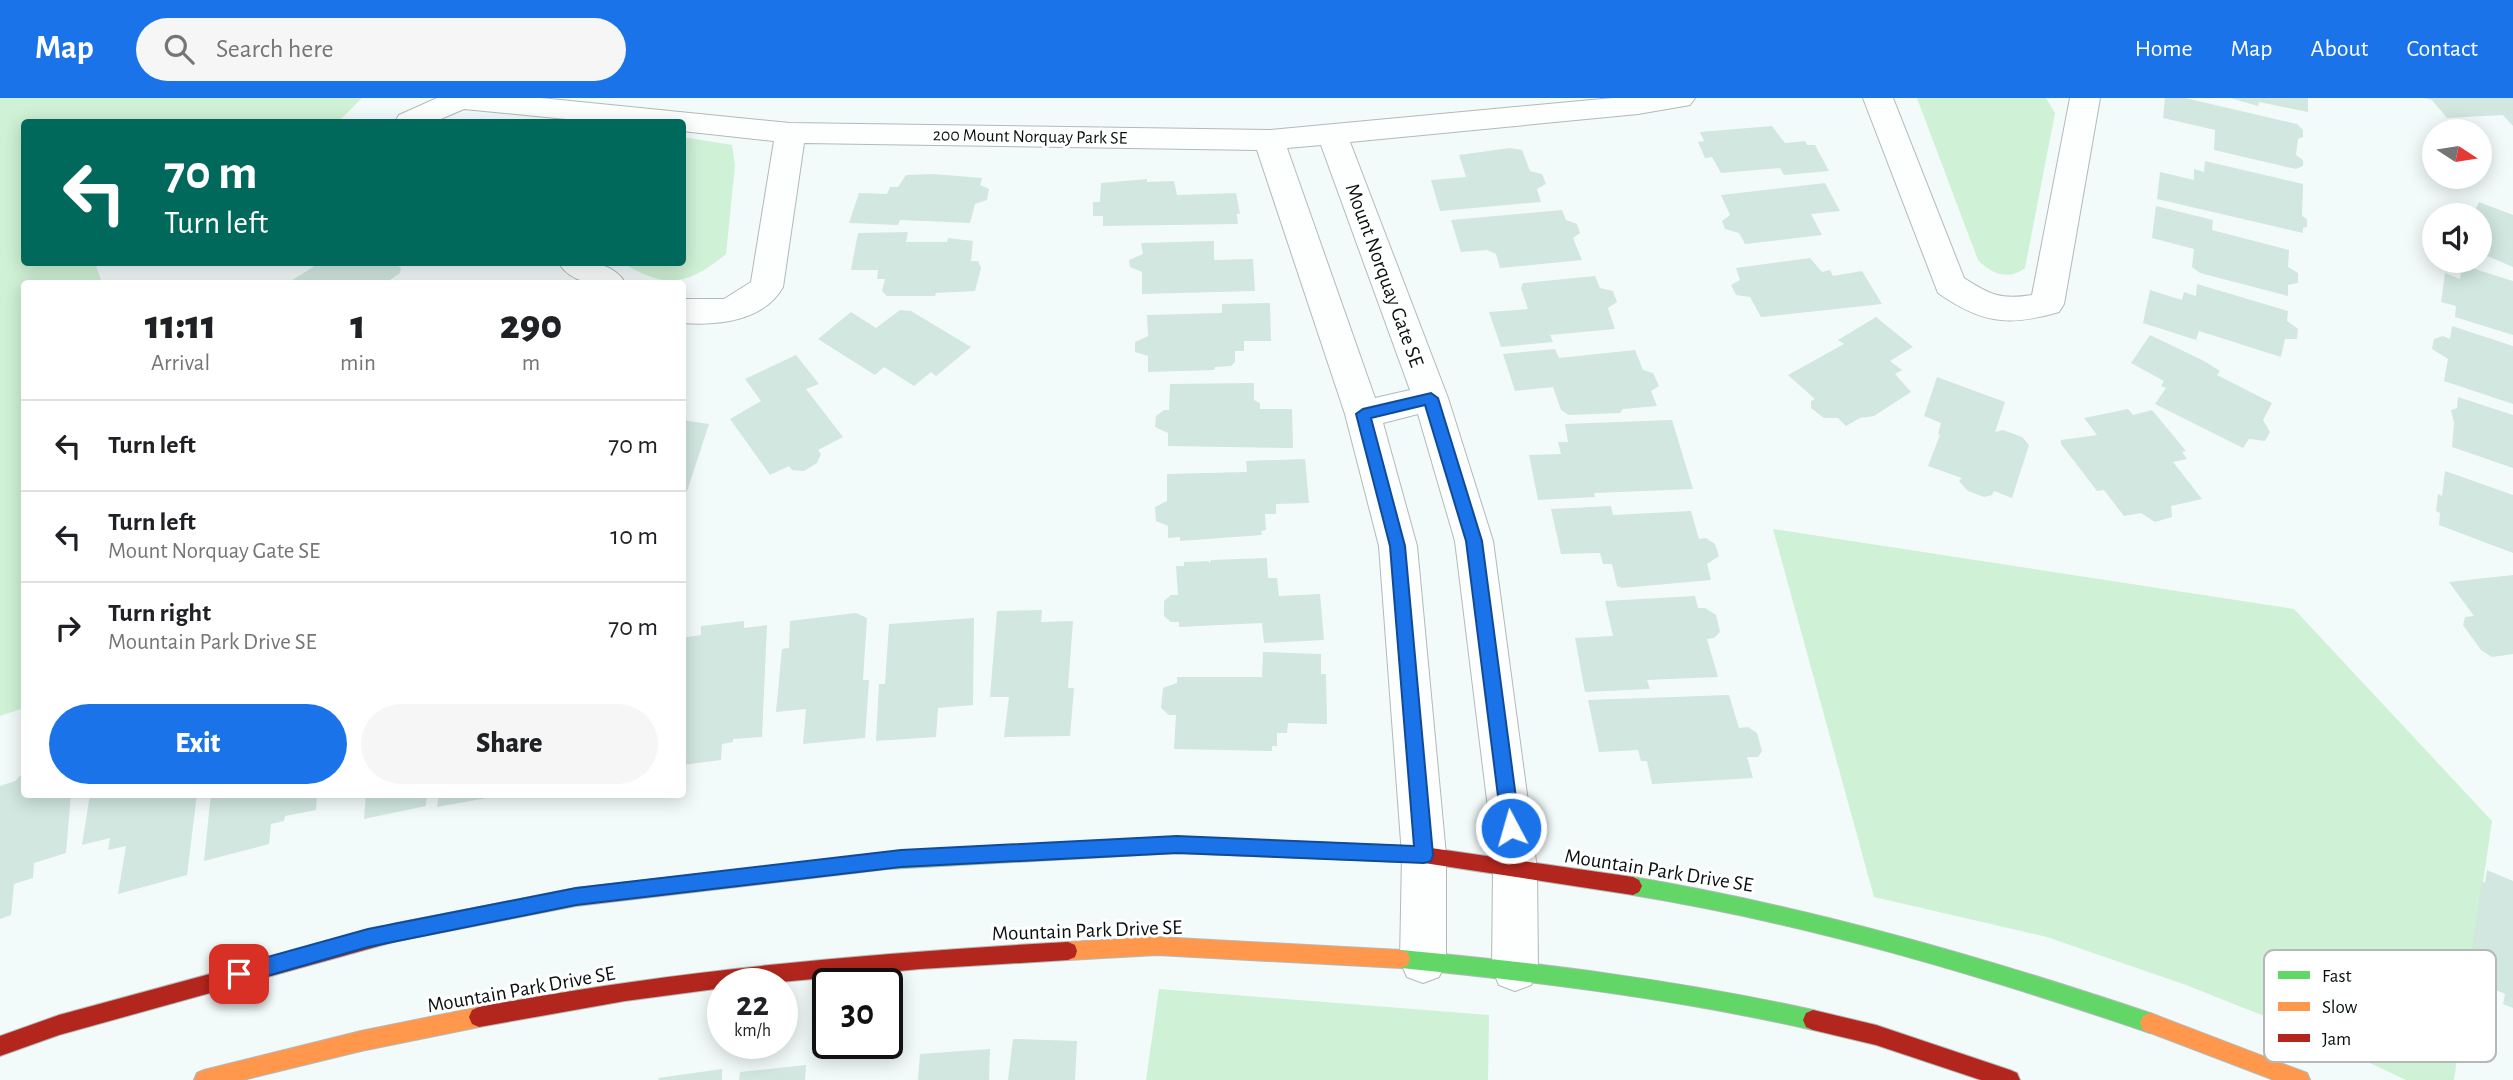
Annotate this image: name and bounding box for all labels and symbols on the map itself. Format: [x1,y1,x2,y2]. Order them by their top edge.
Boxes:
north arrow [2422,119,2492,189]
street label: 200 Mount Norquay Park SE [933,126,1128,148]
street label: Mount Norquay Gate SE [1342,181,1428,370]
position arrow [1474,791,1548,865]
street label: Mountain Park Drive SE [1563,845,1755,896]
street label: Mountain Park Drive SE [991,917,1183,944]
pin [209,944,269,1004]
legend [2264,950,2496,1062]
street label: Mountain Park Drive SE [425,963,617,1016]
text: Fast [2322,967,2352,986]
speed limit sign: 30 [812,968,903,1059]
text: Slow [2322,998,2358,1017]
text: Jam [2322,1030,2351,1049]

